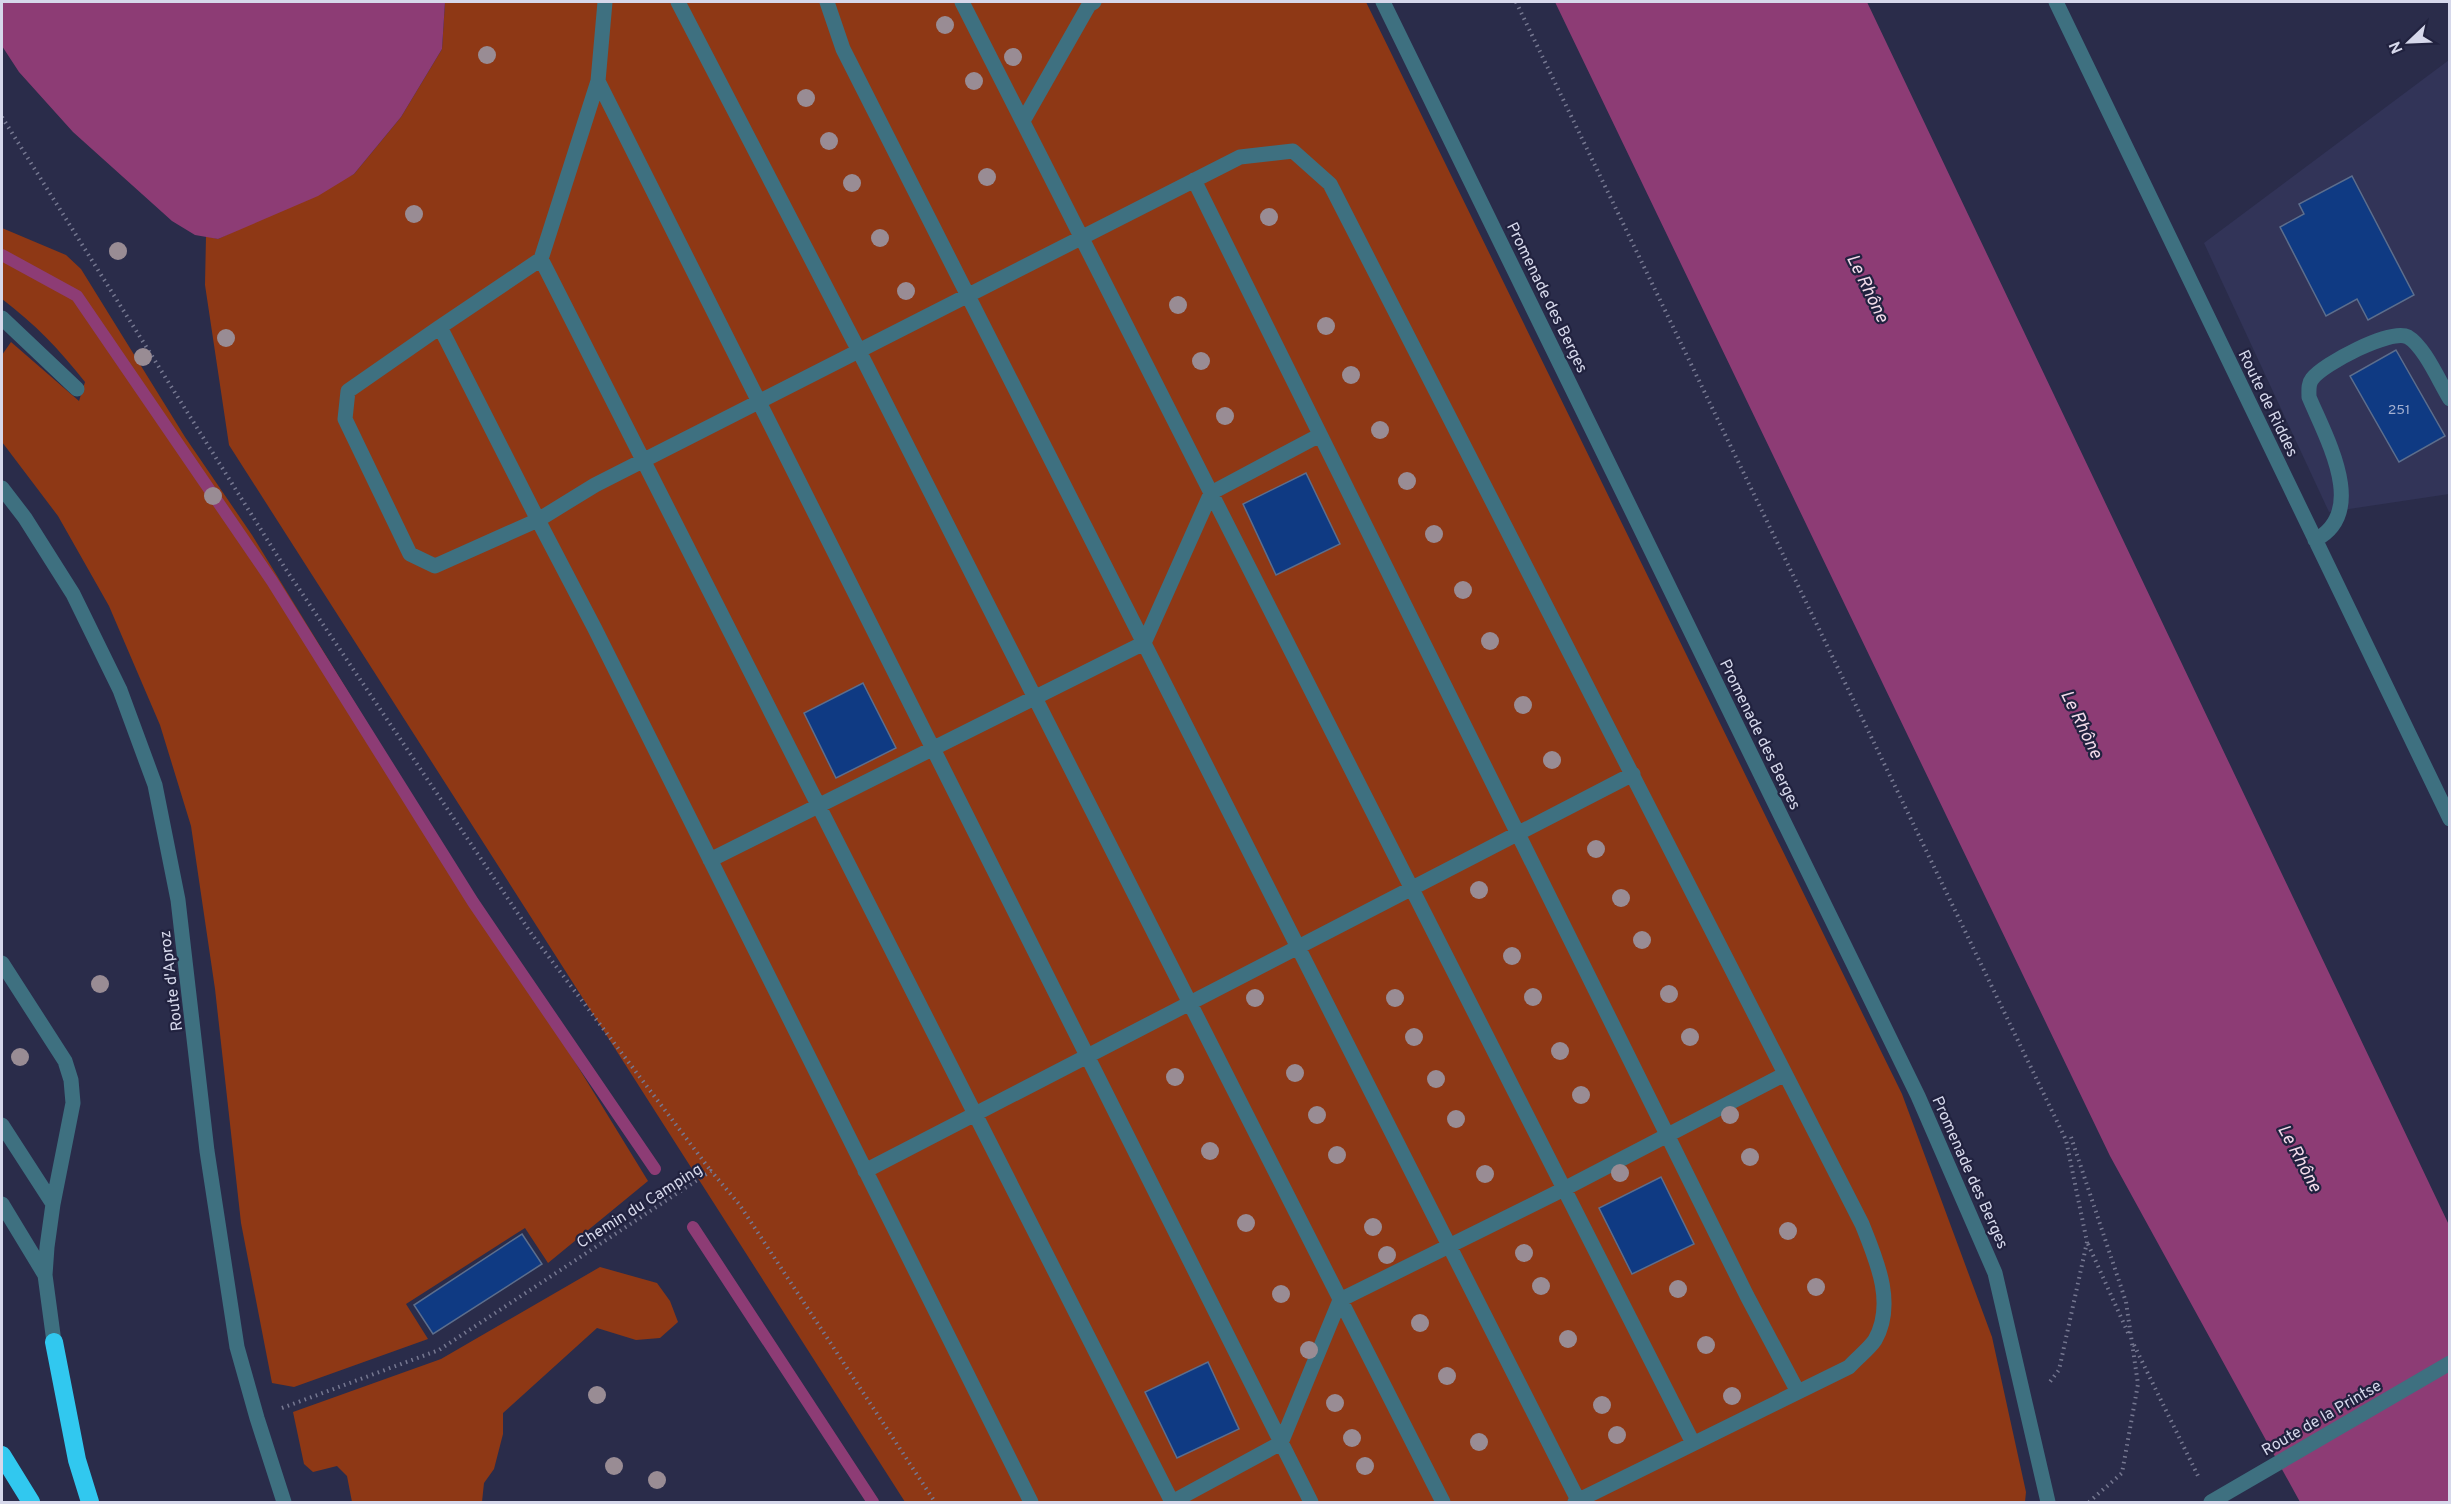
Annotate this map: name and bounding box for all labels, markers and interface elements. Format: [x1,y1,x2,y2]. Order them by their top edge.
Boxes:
north arrow [2379,12,2439,72]
text: N [2386,38,2408,56]
street label: Promenade des Berges [1501,219,1591,377]
water label: Le Rhône [1840,251,1893,327]
street label: Route de Riddes [2233,347,2302,461]
house number: 251 [2388,402,2410,419]
street label: Promenade des Berges [1714,656,1804,814]
water label: Le Rhône [2054,687,2107,763]
street label: Route d'Aproz [156,929,188,1032]
street label: Promenade des Berges [1926,1093,2012,1252]
water label: Le Rhône [2271,1121,2326,1197]
street label: Chemin du Camping [573,1160,707,1253]
street label: Route de la Printse [2259,1376,2385,1461]

